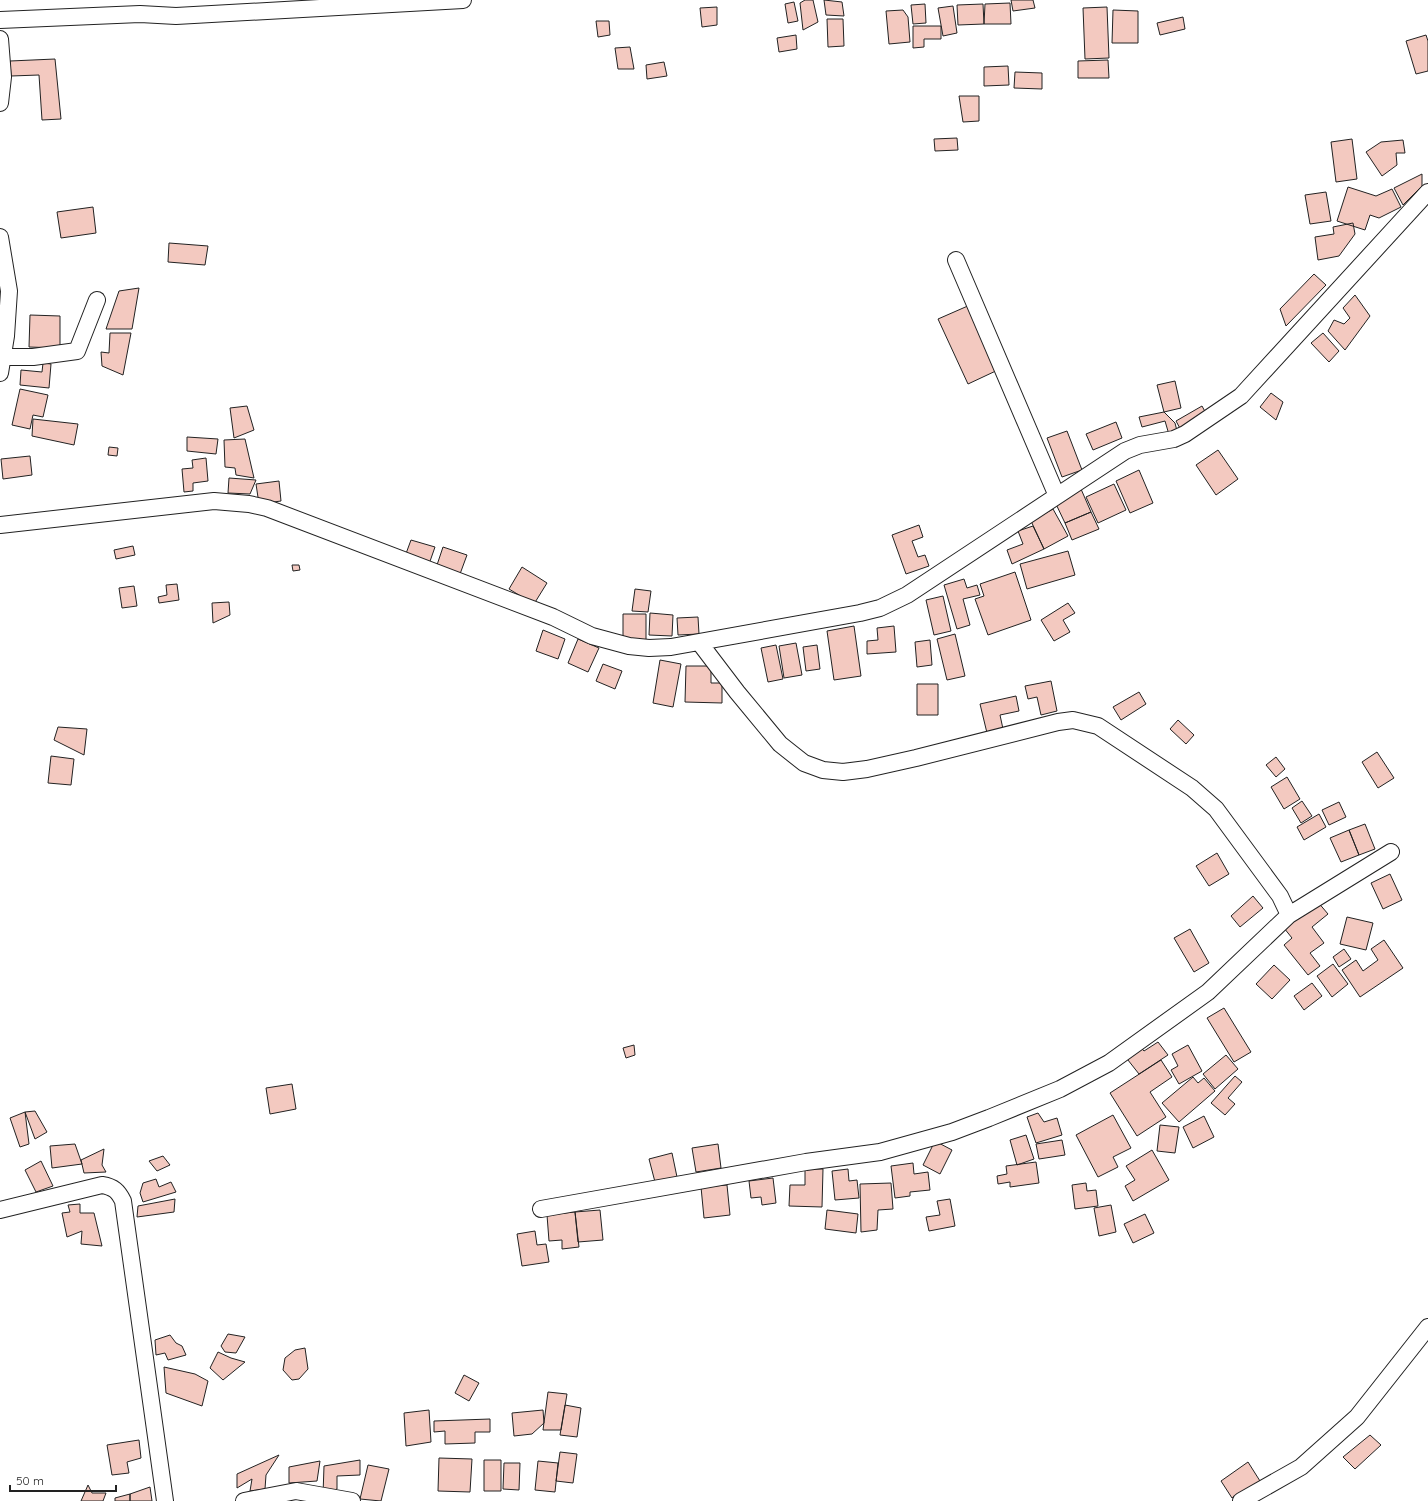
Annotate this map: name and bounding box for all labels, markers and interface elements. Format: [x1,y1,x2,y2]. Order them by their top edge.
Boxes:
scale bar [10,1467,116,1493]
text: 50 m [16,1473,44,1488]

